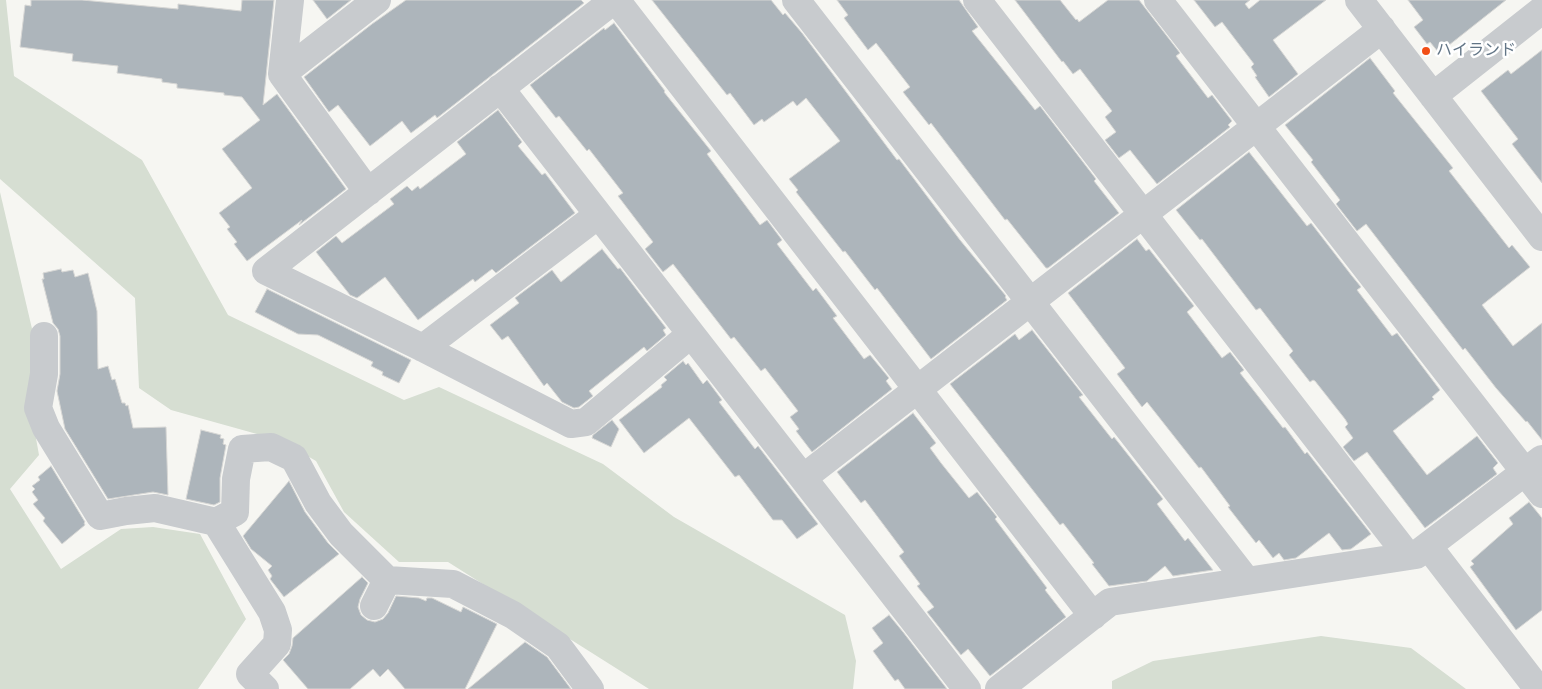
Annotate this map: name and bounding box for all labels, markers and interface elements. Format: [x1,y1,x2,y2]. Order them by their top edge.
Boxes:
place label: ハイランド [1436,41,1516,61]
marker: ハイランド [1420,45,1432,57]

